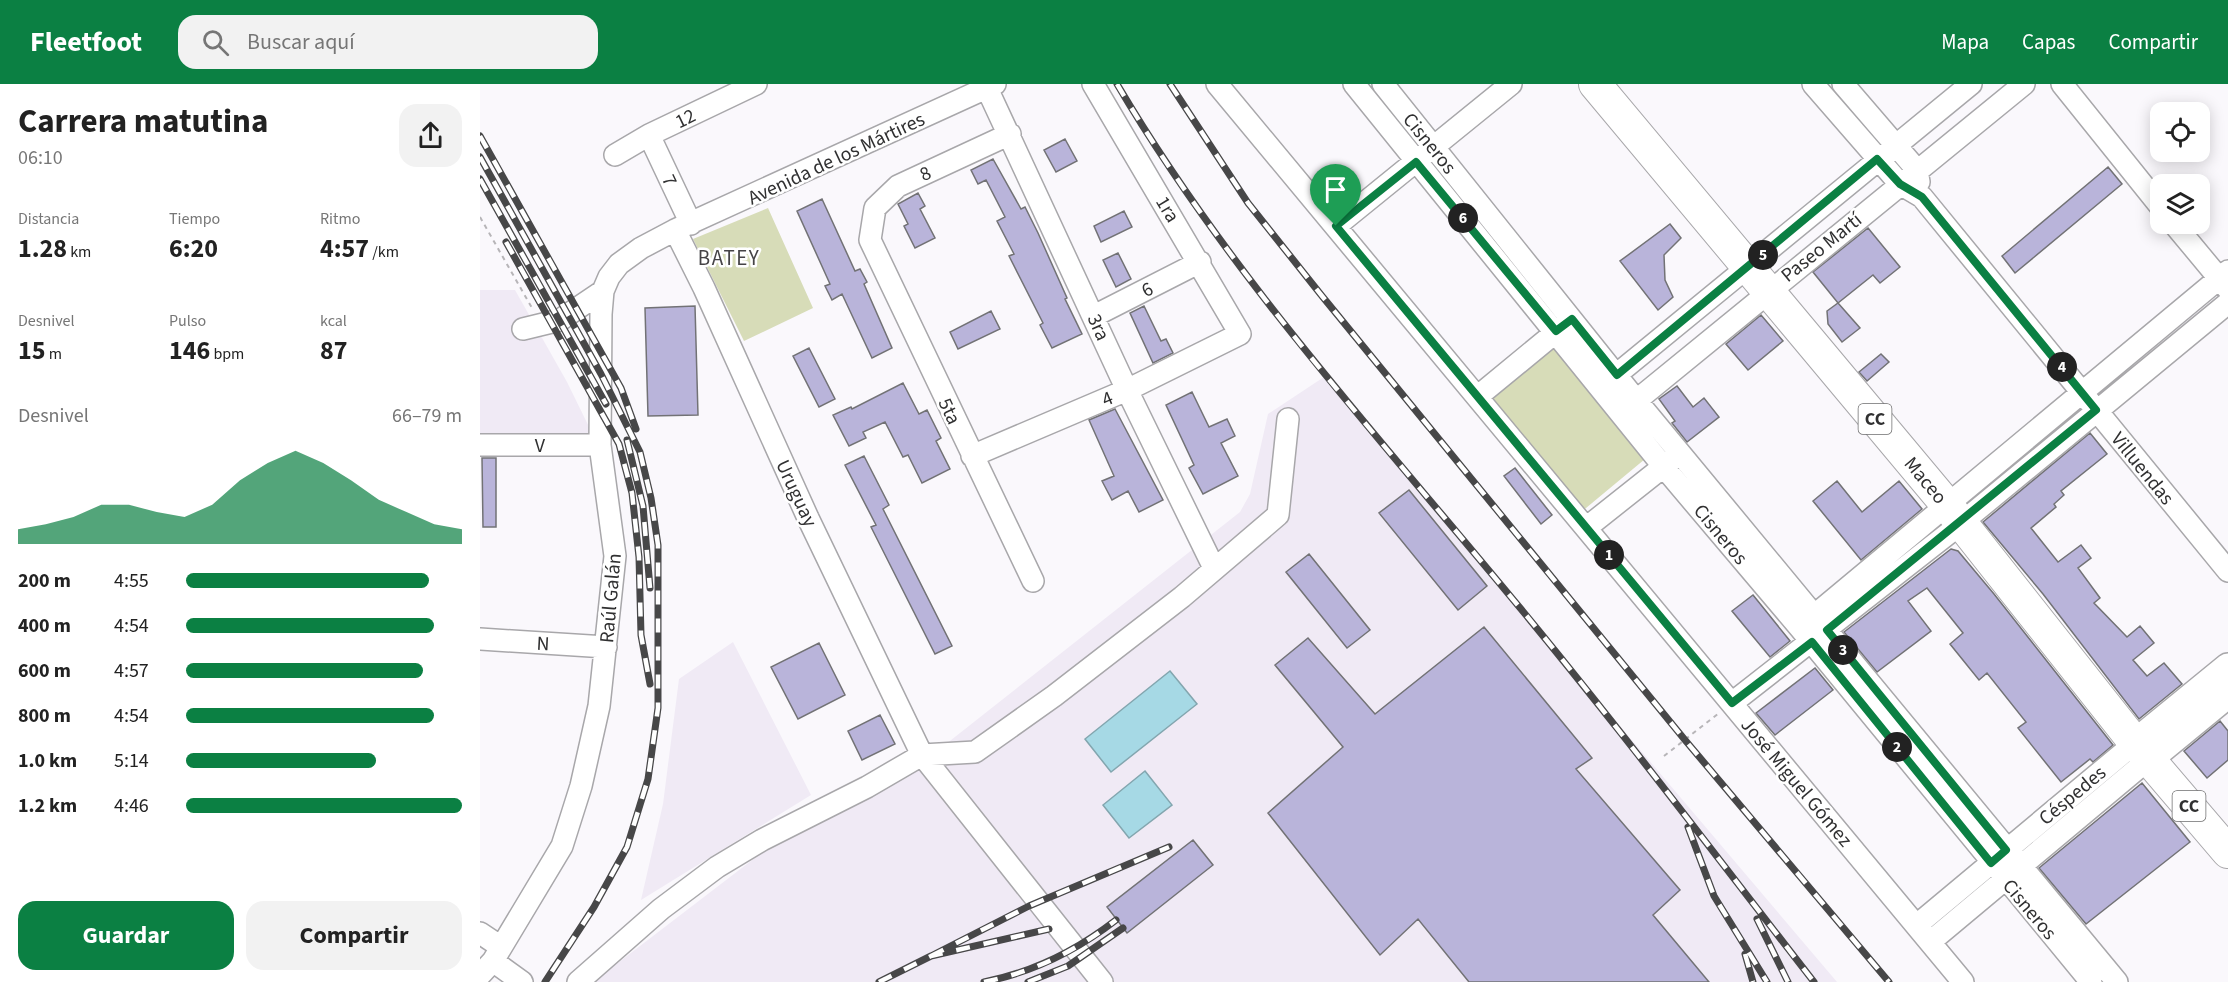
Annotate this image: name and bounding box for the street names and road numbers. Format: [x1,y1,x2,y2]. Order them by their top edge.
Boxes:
street label: 12 [670,102,701,136]
street label: Avenida de los Mártires [743,106,930,212]
street label: Cisneros [1396,107,1463,180]
street label: 8 [915,159,936,189]
street label: 7 [654,170,684,191]
street label: 1ra [1148,191,1186,228]
street label: Paseo Martí [1775,206,1869,289]
street label: 6 [1137,275,1158,305]
street label: 3ra [1080,310,1116,345]
street label: 4 [1097,384,1117,414]
street label: 5ta [931,394,967,429]
road number: CC [1858,404,1892,434]
street label: Villuendas [2104,426,2180,511]
street label: V [535,432,546,460]
street label: Maceo [1897,451,1953,510]
street label: Uruguay [768,455,824,532]
street label: Cisneros [1687,498,1754,571]
street label: Raúl Galán [593,552,629,644]
street label: N [536,630,550,658]
street label: José Miguel Gómez [1734,712,1858,853]
street label: Céspedes [2033,759,2112,832]
road number: CC [2172,791,2206,821]
street label: Cisneros [1996,873,2063,946]

